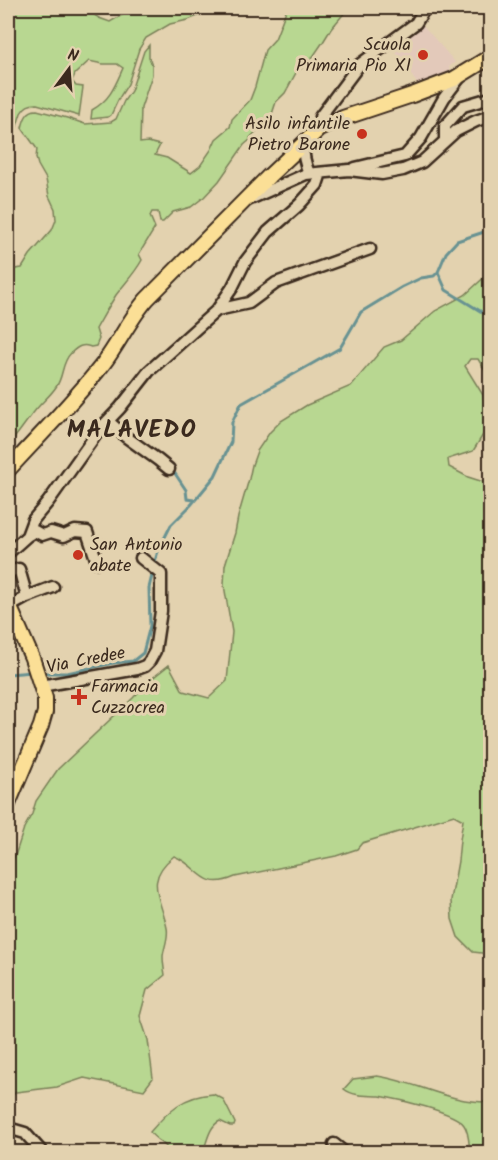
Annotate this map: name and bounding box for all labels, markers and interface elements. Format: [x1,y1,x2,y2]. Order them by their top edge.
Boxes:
place label: Scuola Primaria Pio XI [296,31,411,81]
north arrow [39,39,99,99]
text: N [64,43,81,69]
marker: Scuola Primaria Pio XI [416,48,430,62]
place label: Asilo infantile Pietro Barone [245,110,350,160]
marker: Asilo infantile Pietro Barone [355,127,369,141]
district label: MALAVEDO [67,411,197,450]
place label: San Antonio abate [90,531,183,581]
marker: San Antonio abate [71,548,85,562]
street label: Via Credee [44,639,128,683]
place label: Farmacia Cuzzocrea [91,673,165,723]
marker: Farmacia Cuzzocrea [72,690,86,704]

